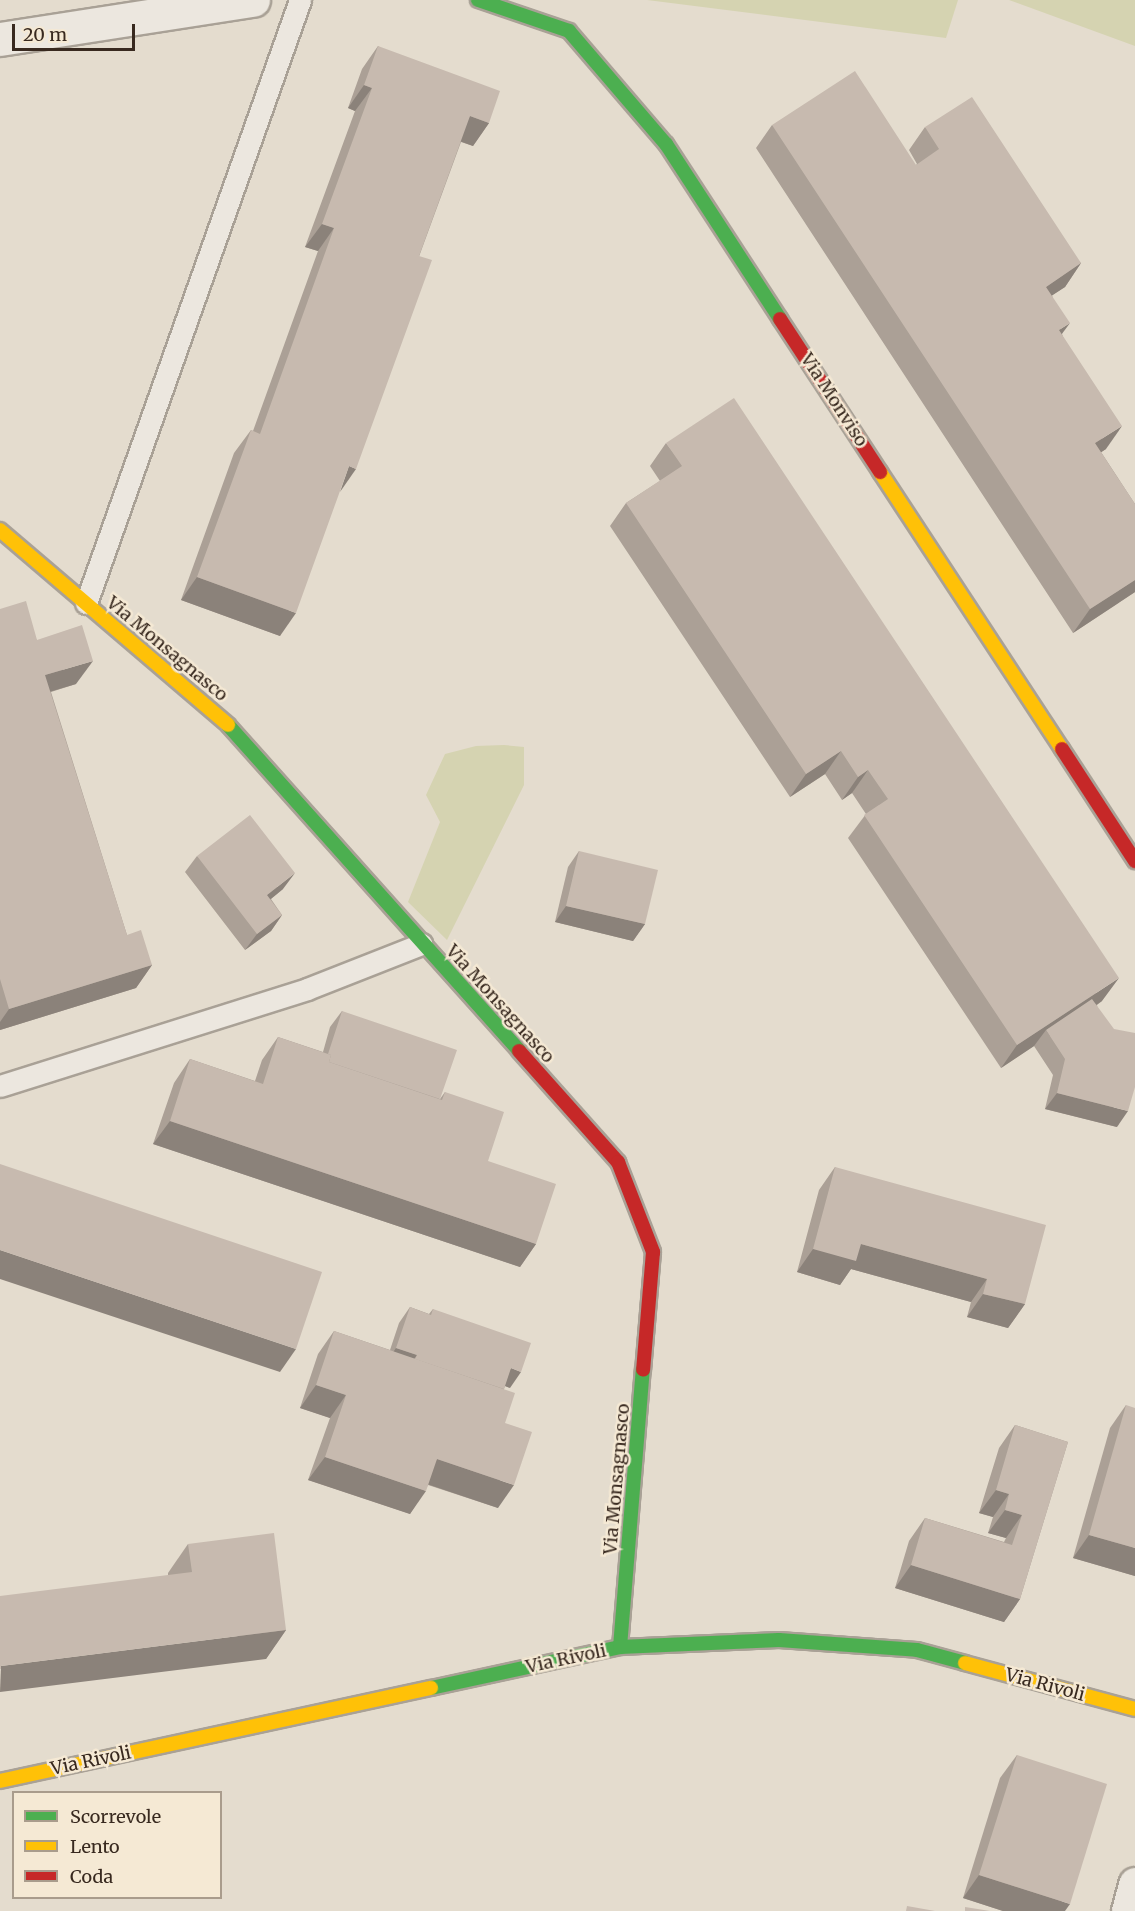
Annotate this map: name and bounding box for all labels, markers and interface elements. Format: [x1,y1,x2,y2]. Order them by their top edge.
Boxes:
scale bar [15,12,138,50]
text: 20 m [23,23,67,46]
street label: Via Monviso [796,349,872,451]
street label: Via Monsagnasco [102,592,232,706]
street label: Via Monsagnasco [441,940,559,1068]
street label: Via Monsagnasco [600,1403,634,1555]
street label: Via Rivoli [524,1640,608,1678]
street label: Via Rivoli [1003,1664,1087,1706]
street label: Via Rivoli [49,1742,133,1780]
legend [12,1791,222,1899]
text: Scorrevole [70,1805,161,1828]
text: Lento [70,1835,120,1858]
text: Coda [70,1865,113,1888]

